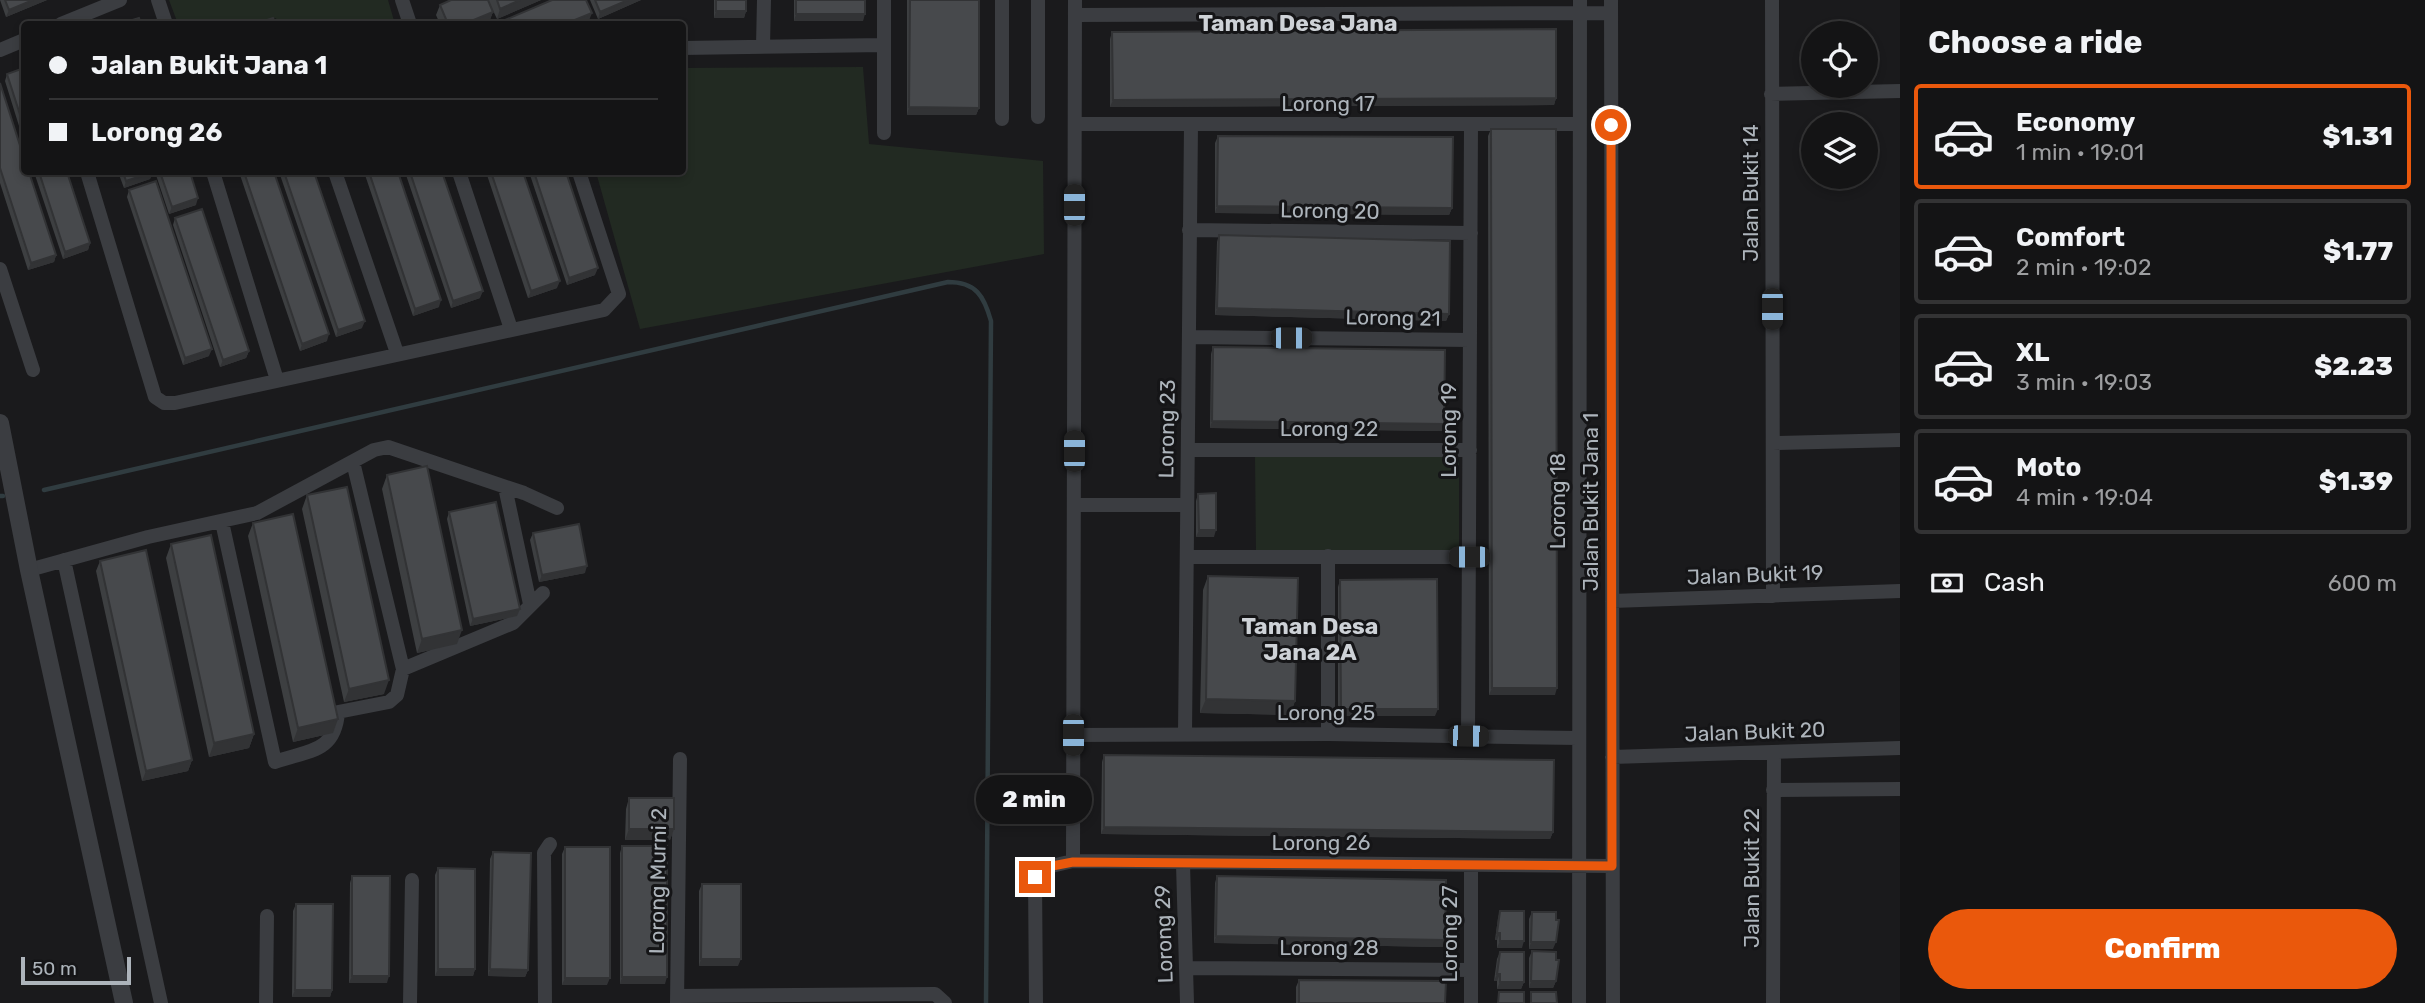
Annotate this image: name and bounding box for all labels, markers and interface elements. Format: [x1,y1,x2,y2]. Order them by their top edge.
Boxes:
district label: Taman Desa Jana [1199,9,1398,37]
map controls [1801,21,1878,189]
button: locate [1801,21,1878,98]
text: Choose a ride [1928,23,2142,61]
text: Jalan Bukit Jana 1 [91,50,327,81]
street label: Lorong 17 [1281,91,1375,116]
icon: car [1932,105,1995,168]
text: Economy [2016,107,2135,138]
route start [1595,109,1627,141]
button: layers [1801,112,1878,189]
text: Lorong 26 [91,117,222,148]
text: $1.31 [2322,121,2393,152]
street label: Jalan Bukit 14 [1738,124,1763,262]
text: 1 min · 19:01 [2016,138,2144,166]
car [1064,184,1085,226]
street label: Lorong 20 [1280,197,1380,224]
icon: car [1932,220,1995,283]
text: Comfort [2016,222,2125,253]
text: $1.77 [2323,236,2393,267]
text: 2 min · 19:02 [2016,253,2151,281]
car [1762,288,1783,330]
street label: Lorong 21 [1345,304,1441,331]
car [1271,328,1313,349]
icon: car [1932,335,1995,398]
text: XL [2016,337,2049,368]
text: $2.23 [2314,351,2393,382]
text: 3 min · 19:03 [2016,368,2152,396]
street label: Lorong 23 [1153,379,1180,479]
street label: Lorong 19 [1436,382,1461,478]
street label: Jalan Bukit Jana 1 [1578,413,1603,591]
street label: Lorong 22 [1280,416,1378,441]
car [1064,430,1085,472]
icon: car [1932,450,1995,513]
text: Moto [2016,452,2081,483]
street label: Lorong 18 [1545,453,1570,549]
text: $1.39 [2319,466,2393,497]
text: 4 min · 19:04 [2016,483,2153,511]
car [1449,547,1491,568]
street label: Jalan Bukit 19 [1686,560,1824,589]
icon: cash [1928,564,1966,602]
text: Cash [1984,567,2045,598]
text: 600 m [2328,569,2397,597]
district label: Taman Desa Jana 2A [1242,612,1378,666]
street label: Lorong 25 [1277,700,1375,725]
car [1063,714,1084,756]
street label: Jalan Bukit 20 [1684,717,1826,746]
car [1447,725,1490,747]
callout: 2 min [977,776,1093,824]
text: 2 min [1002,785,1066,813]
street label: Lorong Murni 2 [644,808,671,954]
street label: Jalan Bukit 22 [1739,808,1764,948]
street label: Lorong 26 [1272,830,1370,855]
route end [1019,861,1051,893]
street label: Lorong 29 [1149,884,1178,984]
street label: Lorong 27 [1437,885,1462,983]
button: Confirm [1928,909,2397,989]
street label: Lorong 28 [1279,935,1379,960]
scale bar [21,954,131,986]
text: 50 m [32,957,77,980]

